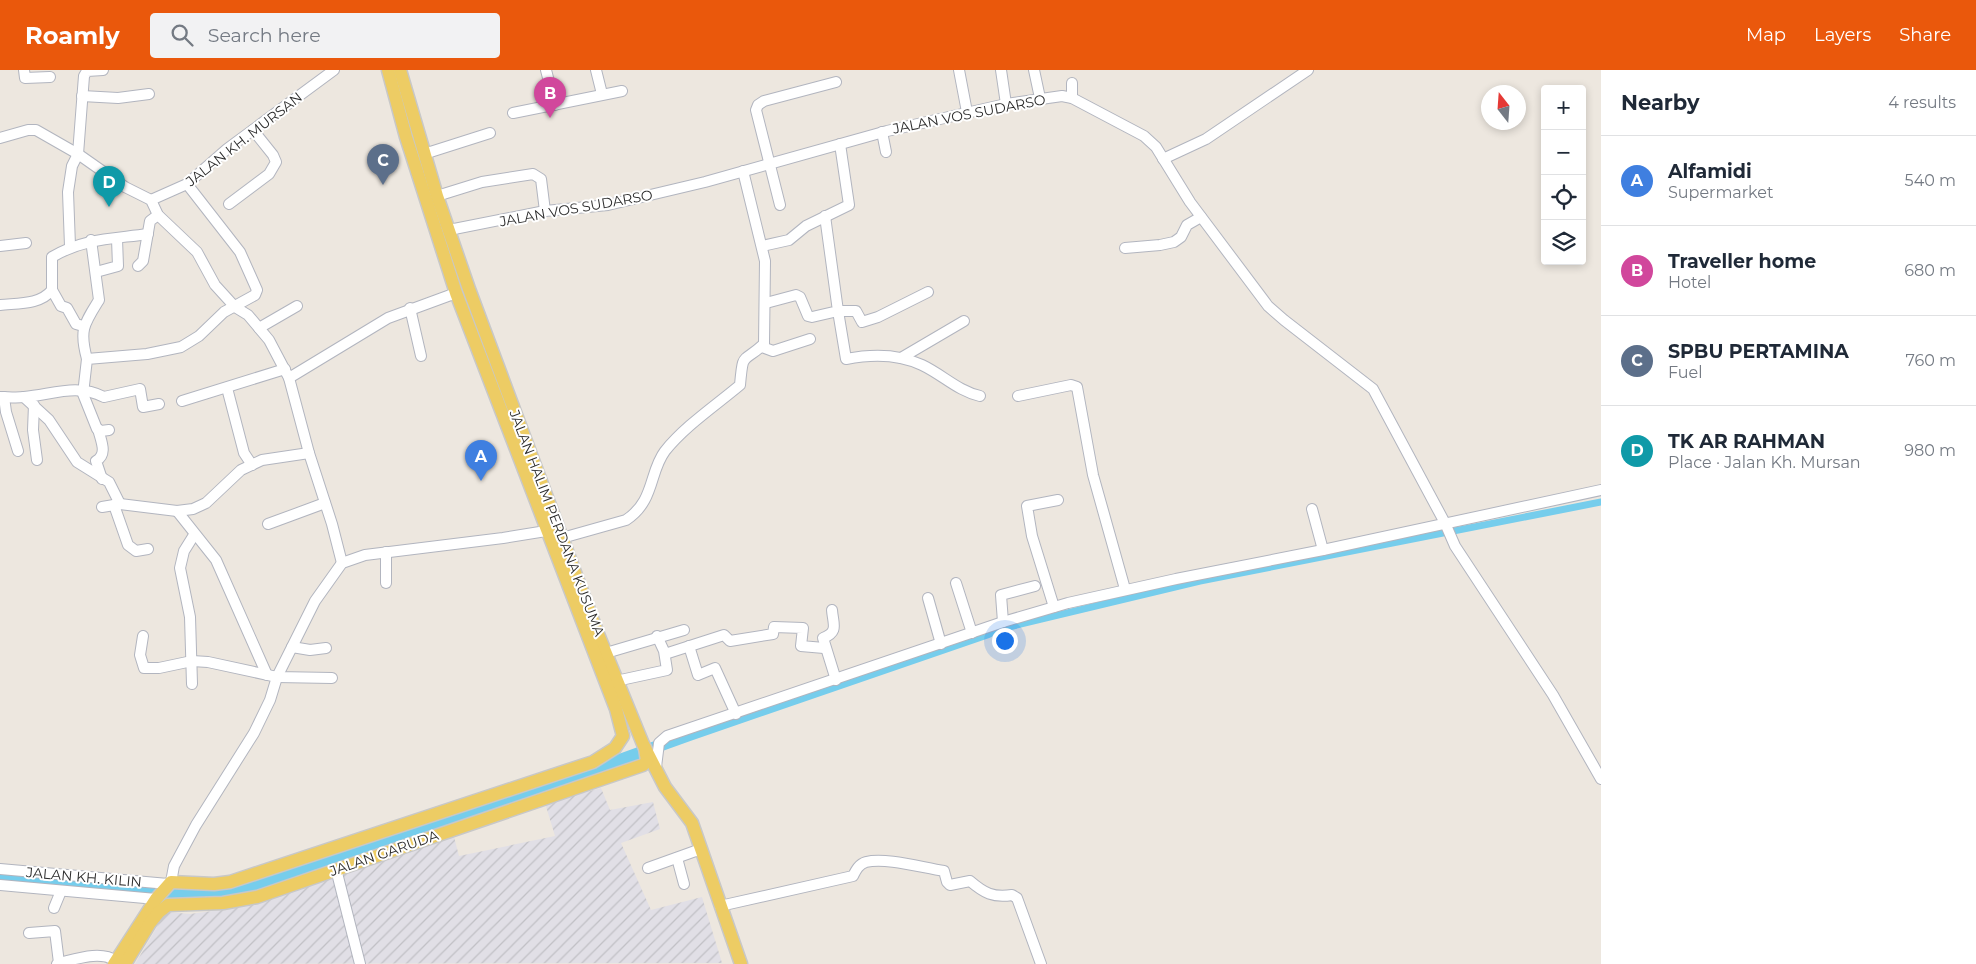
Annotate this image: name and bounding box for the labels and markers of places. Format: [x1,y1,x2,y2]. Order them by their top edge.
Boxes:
pin: B [534,77,566,118]
pin: C [367,144,399,185]
pin: D [93,166,125,207]
pin: A [465,440,497,481]

